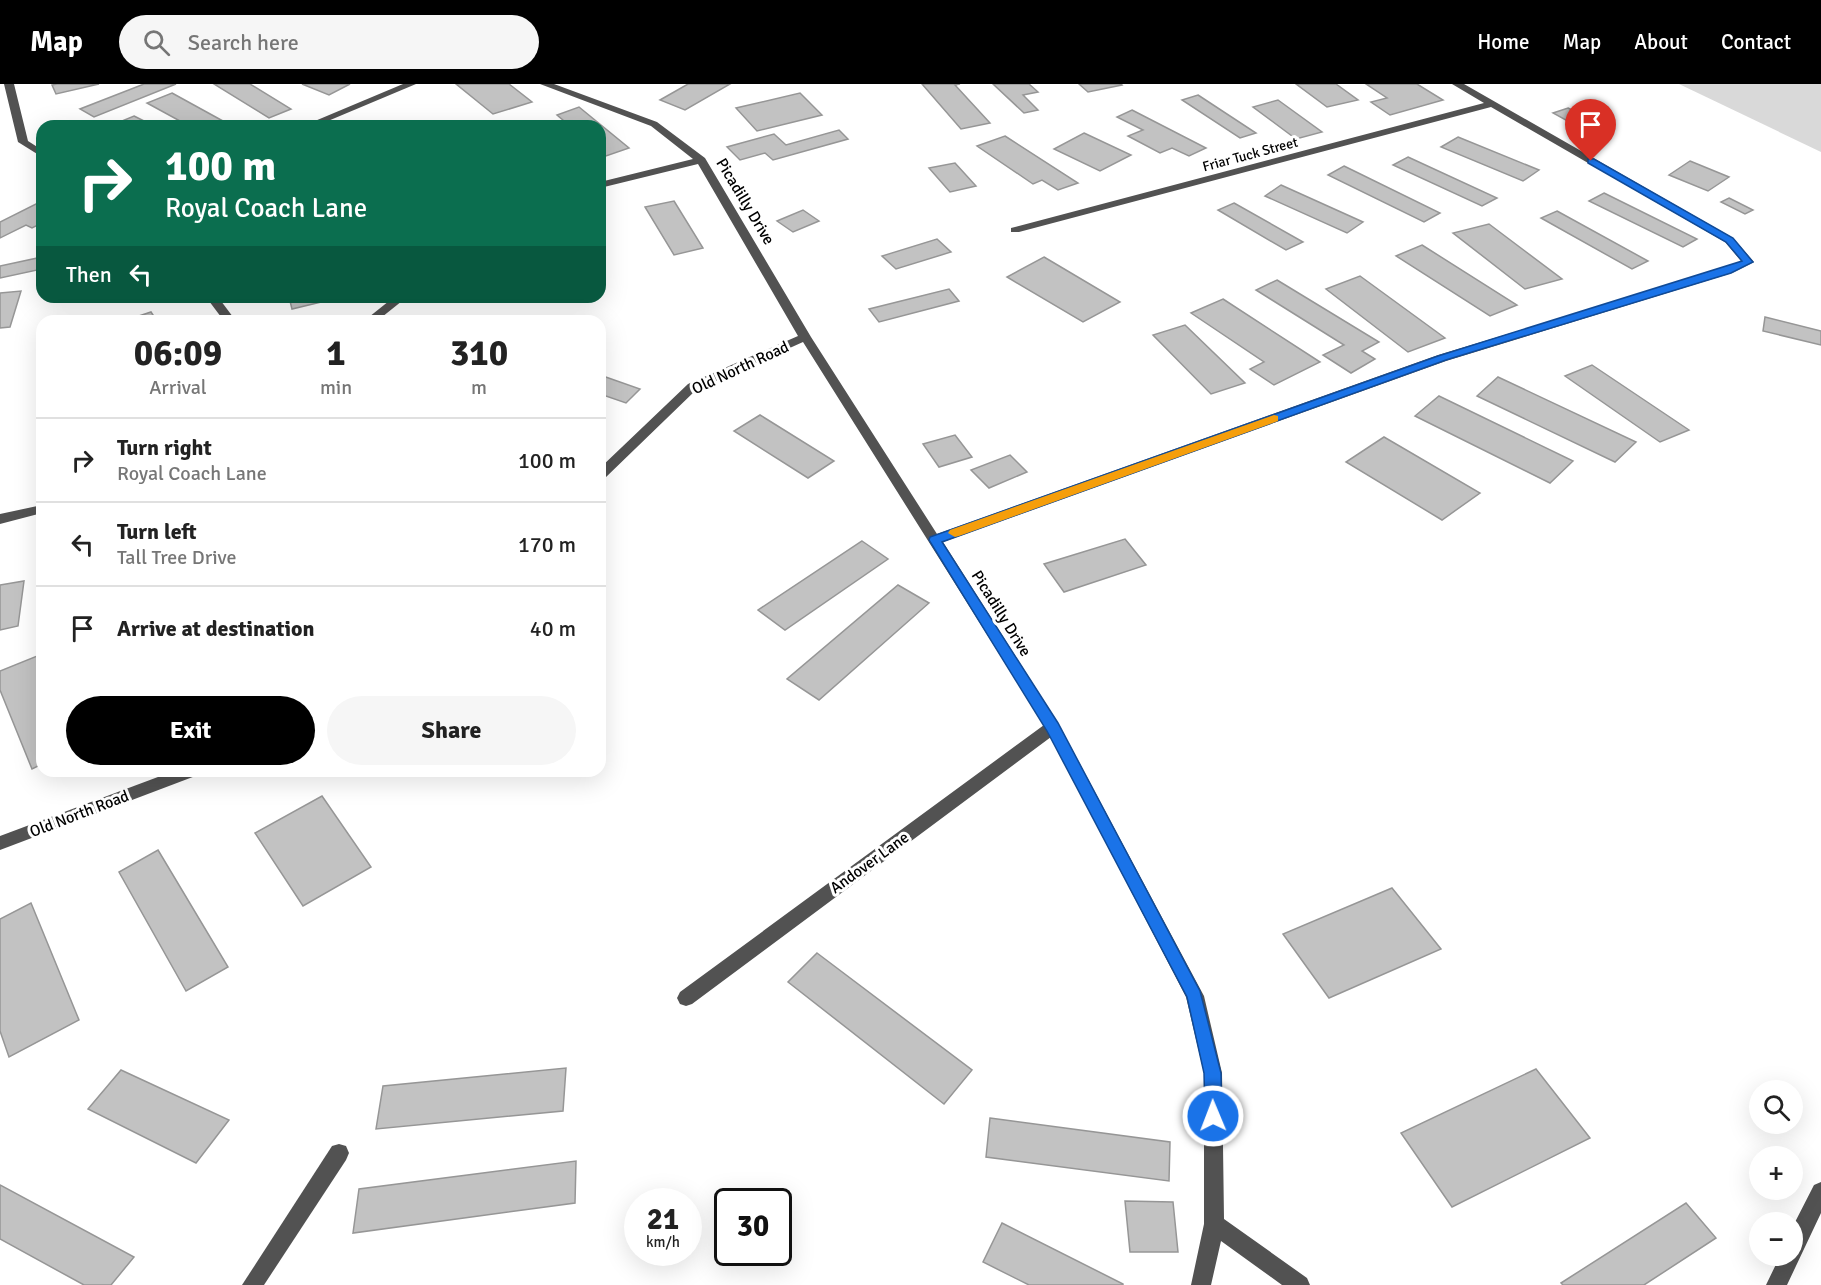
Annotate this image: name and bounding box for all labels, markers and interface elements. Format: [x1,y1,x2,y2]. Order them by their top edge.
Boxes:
search box [119,15,539,69]
text: Map [30,25,83,59]
icon: search [140,26,173,59]
text: Search here [188,29,299,56]
text: Home [1477,29,1530,55]
text: Map [1563,29,1601,55]
text: About [1634,29,1688,55]
text: Contact [1721,29,1791,55]
pin [1565,99,1616,161]
icon: arrive [1574,108,1607,141]
street label: Friar Tuck Street [1201,134,1300,175]
text: 100 m [165,141,276,192]
icon: right [66,144,144,222]
street label: Picadilly Drive [711,155,779,248]
text: Royal Coach Lane [165,192,367,225]
icon: left [124,258,157,291]
text: Then [66,261,112,288]
text: 06:09 [134,331,222,376]
text: 1 [326,331,346,376]
text: 310 [450,331,508,376]
street label: Old North Road [689,337,792,399]
text: Arrival [149,375,207,400]
text: min [320,375,352,400]
text: m [471,375,487,400]
text: Turn right [117,434,212,461]
icon: right [66,444,99,477]
text: 100 m [518,447,576,474]
text: Royal Coach Lane [117,461,267,486]
text: Turn left [117,518,197,545]
icon: left [66,528,99,561]
text: 170 m [518,531,576,558]
text: Tall Tree Drive [117,545,236,570]
street label: Picadilly Drive [967,567,1035,660]
icon: arrive [66,612,99,645]
text: Arrive at destination [117,615,314,642]
text: 40 m [530,615,576,642]
button: Exit [66,696,315,765]
button: Share [327,696,576,765]
street label: Old North Road [27,786,132,842]
street label: Andover Lane [826,827,913,898]
map controls [1749,1080,1803,1266]
button: search [1749,1080,1803,1134]
position arrow [1181,1084,1245,1148]
button: + [1749,1146,1803,1200]
speed limit sign: 30 [714,1188,792,1266]
text: 21 [647,1201,679,1238]
button: − [1749,1212,1803,1266]
text: km/h [646,1233,680,1251]

